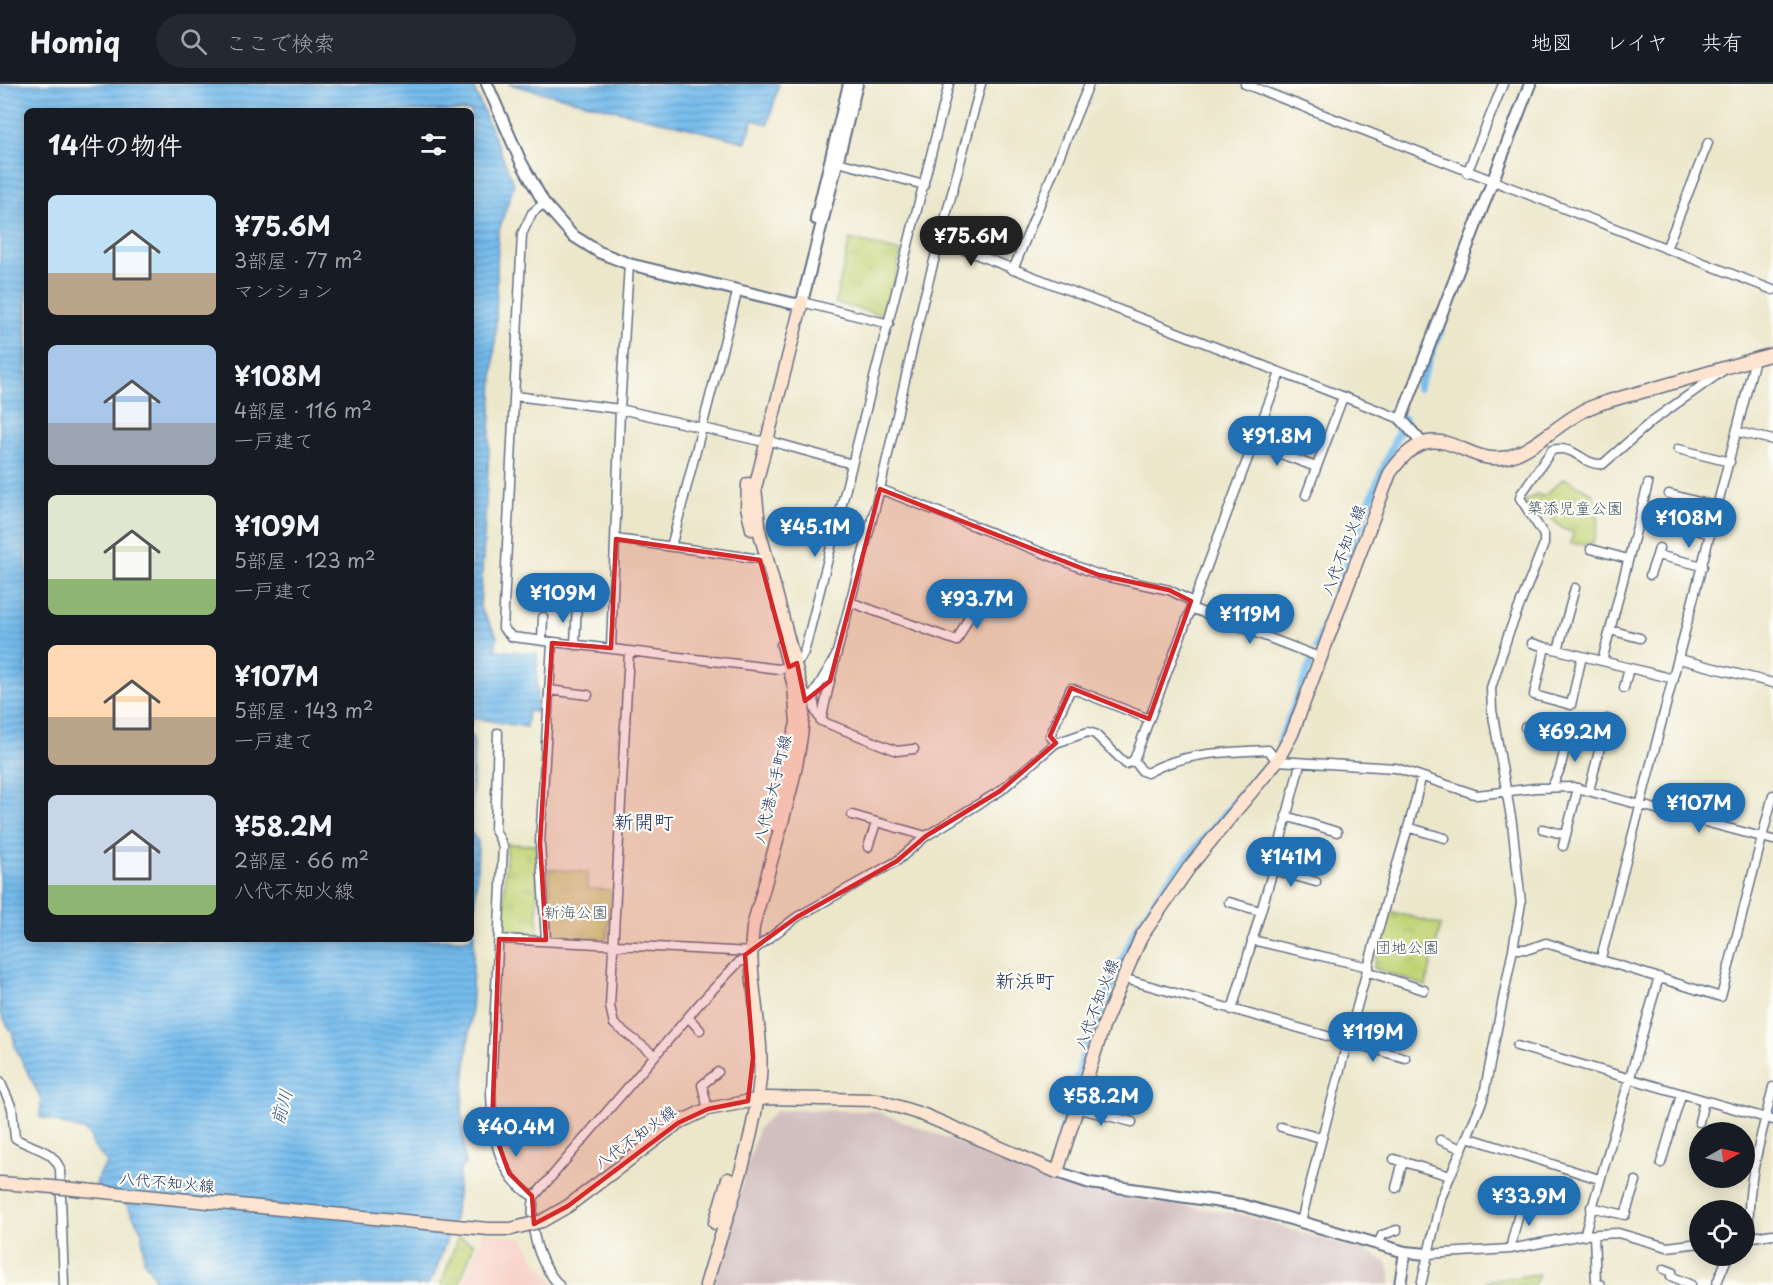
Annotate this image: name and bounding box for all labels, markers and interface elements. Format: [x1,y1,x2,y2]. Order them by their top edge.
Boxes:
search box [156,14,576,68]
text: Homiq [30,20,120,63]
icon: search [177,25,210,58]
text: ここで検索 [225,25,335,58]
text: 地図 [1531,25,1573,57]
text: レイヤ [1606,25,1668,57]
text: 共有 [1701,25,1743,57]
text: 14件の物件 [48,125,182,164]
icon: filters [417,128,450,161]
text: ¥75.6M [234,206,331,245]
pin: ¥75.6M [922,216,1020,267]
icon: home [96,219,168,291]
text: ¥75.6M [934,220,1008,250]
text: 3部屋 · 77 m² [234,245,363,275]
text: マンション [234,275,333,305]
text: ¥108M [234,356,322,395]
icon: home [96,369,168,441]
text: 4部屋 · 116 m² [234,395,372,425]
pin: ¥91.8M [1228,416,1326,467]
text: ¥91.8M [1242,420,1312,450]
text: 一戸建て [234,425,314,455]
park label: 築添児童公園 [1527,495,1623,519]
pin: ¥108M [1647,498,1731,549]
street label: 八代不知火線 [1314,501,1370,599]
text: ¥108M [1655,502,1723,532]
text: ¥109M [234,506,320,545]
pin: ¥45.1M [766,507,864,558]
text: ¥45.1M [780,511,850,541]
icon: home [96,519,168,591]
text: 5部屋 · 123 m² [234,545,376,575]
pin: ¥109M [521,573,605,624]
text: 一戸建て [234,575,314,605]
text: ¥109M [530,577,596,607]
pin: ¥93.7M [928,579,1026,630]
text: ¥93.7M [940,583,1014,613]
pin: ¥119M [1208,594,1292,645]
text: ¥119M [1219,598,1281,628]
text: ¥107M [234,656,319,695]
icon: home [96,669,168,741]
text: 5部屋 · 143 m² [234,695,373,725]
pin: ¥69.2M [1526,712,1624,763]
text: ¥69.2M [1538,716,1612,746]
text: 一戸建て [234,725,314,755]
street label: 八代港大手町線 [746,732,796,846]
pin: ¥107M [1657,783,1741,834]
text: ¥107M [1666,787,1732,817]
text: ¥58.2M [234,806,333,845]
district label: 新開町 [614,806,674,836]
icon: home [96,819,168,891]
pin: ¥141M [1249,837,1333,888]
text: ¥141M [1260,841,1322,871]
text: 2部屋 · 66 m² [234,845,369,875]
text: 八代不知火線 [234,875,354,905]
park label: 新海公園 [544,899,608,923]
park label: 団地公園 [1375,934,1439,958]
street label: 八代不知火線 [1067,955,1123,1053]
district label: 新浜町 [995,965,1055,995]
pin: ¥119M [1331,1012,1415,1063]
text: ¥119M [1342,1016,1404,1046]
pin: ¥58.2M [1052,1076,1150,1127]
text: ¥58.2M [1063,1080,1139,1110]
water label: 前川 [263,1086,298,1128]
street label: 八代不知火線 [589,1098,680,1174]
pin: ¥40.4M [467,1107,565,1158]
text: ¥40.4M [477,1111,555,1141]
north arrow [1689,1122,1755,1188]
map controls [1689,1122,1755,1266]
street label: 八代不知火線 [118,1165,216,1197]
pin: ¥33.9M [1480,1176,1578,1227]
text: ¥33.9M [1492,1180,1566,1210]
button: locate [1689,1200,1755,1266]

